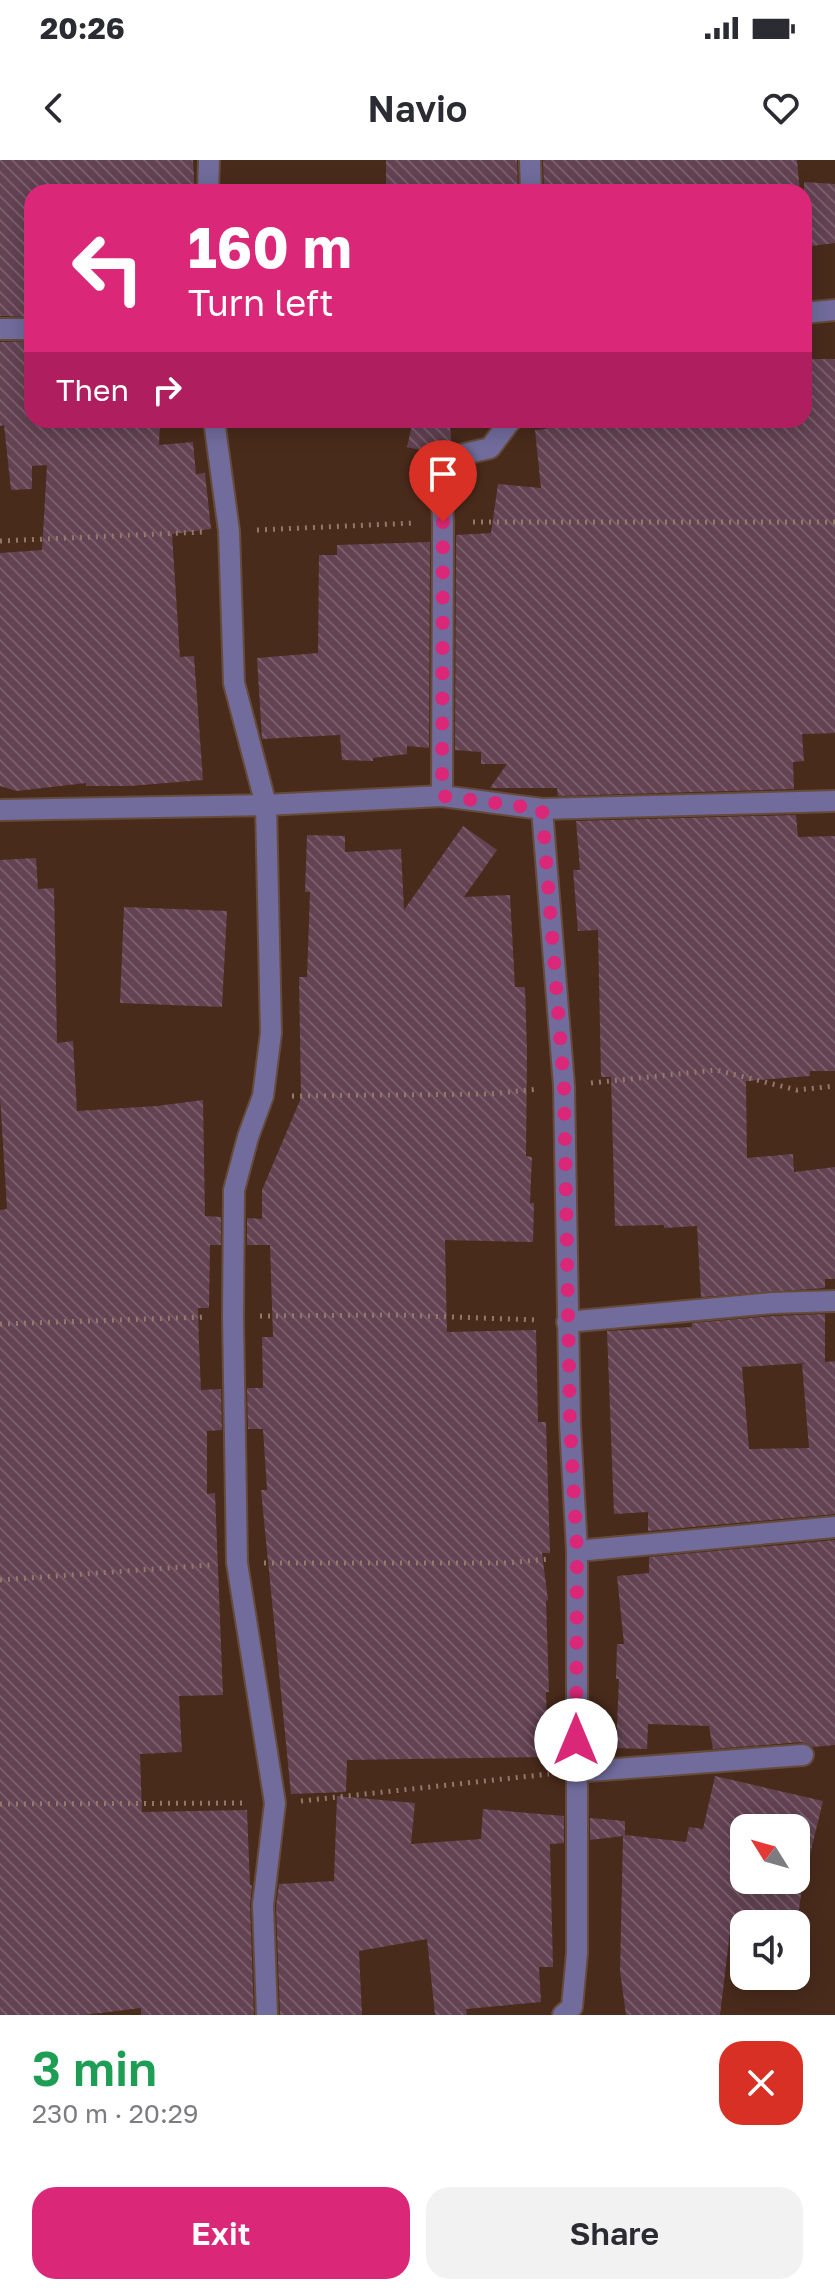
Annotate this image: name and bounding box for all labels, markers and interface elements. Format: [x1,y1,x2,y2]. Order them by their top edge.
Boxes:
text: 20:26 [40,10,125,46]
icon: back [32,86,76,130]
icon: heart [759,86,803,130]
text: Navio [368,87,467,130]
text: 160 m [188,213,352,280]
icon: left [56,216,160,320]
text: Turn left [188,281,334,324]
icon: right [145,368,189,412]
text: Then [56,372,129,408]
pin [409,440,477,522]
icon: arrive [421,452,465,496]
position arrow [534,1698,618,1782]
north arrow [730,1814,810,1894]
map controls [730,1814,810,1990]
button: sound [730,1910,810,1990]
text: 3 min [32,2039,157,2097]
button: close [719,2041,803,2125]
text: 230 m · 20:29 [32,2098,199,2129]
button: Exit [32,2187,410,2279]
button: Share [426,2187,803,2279]

